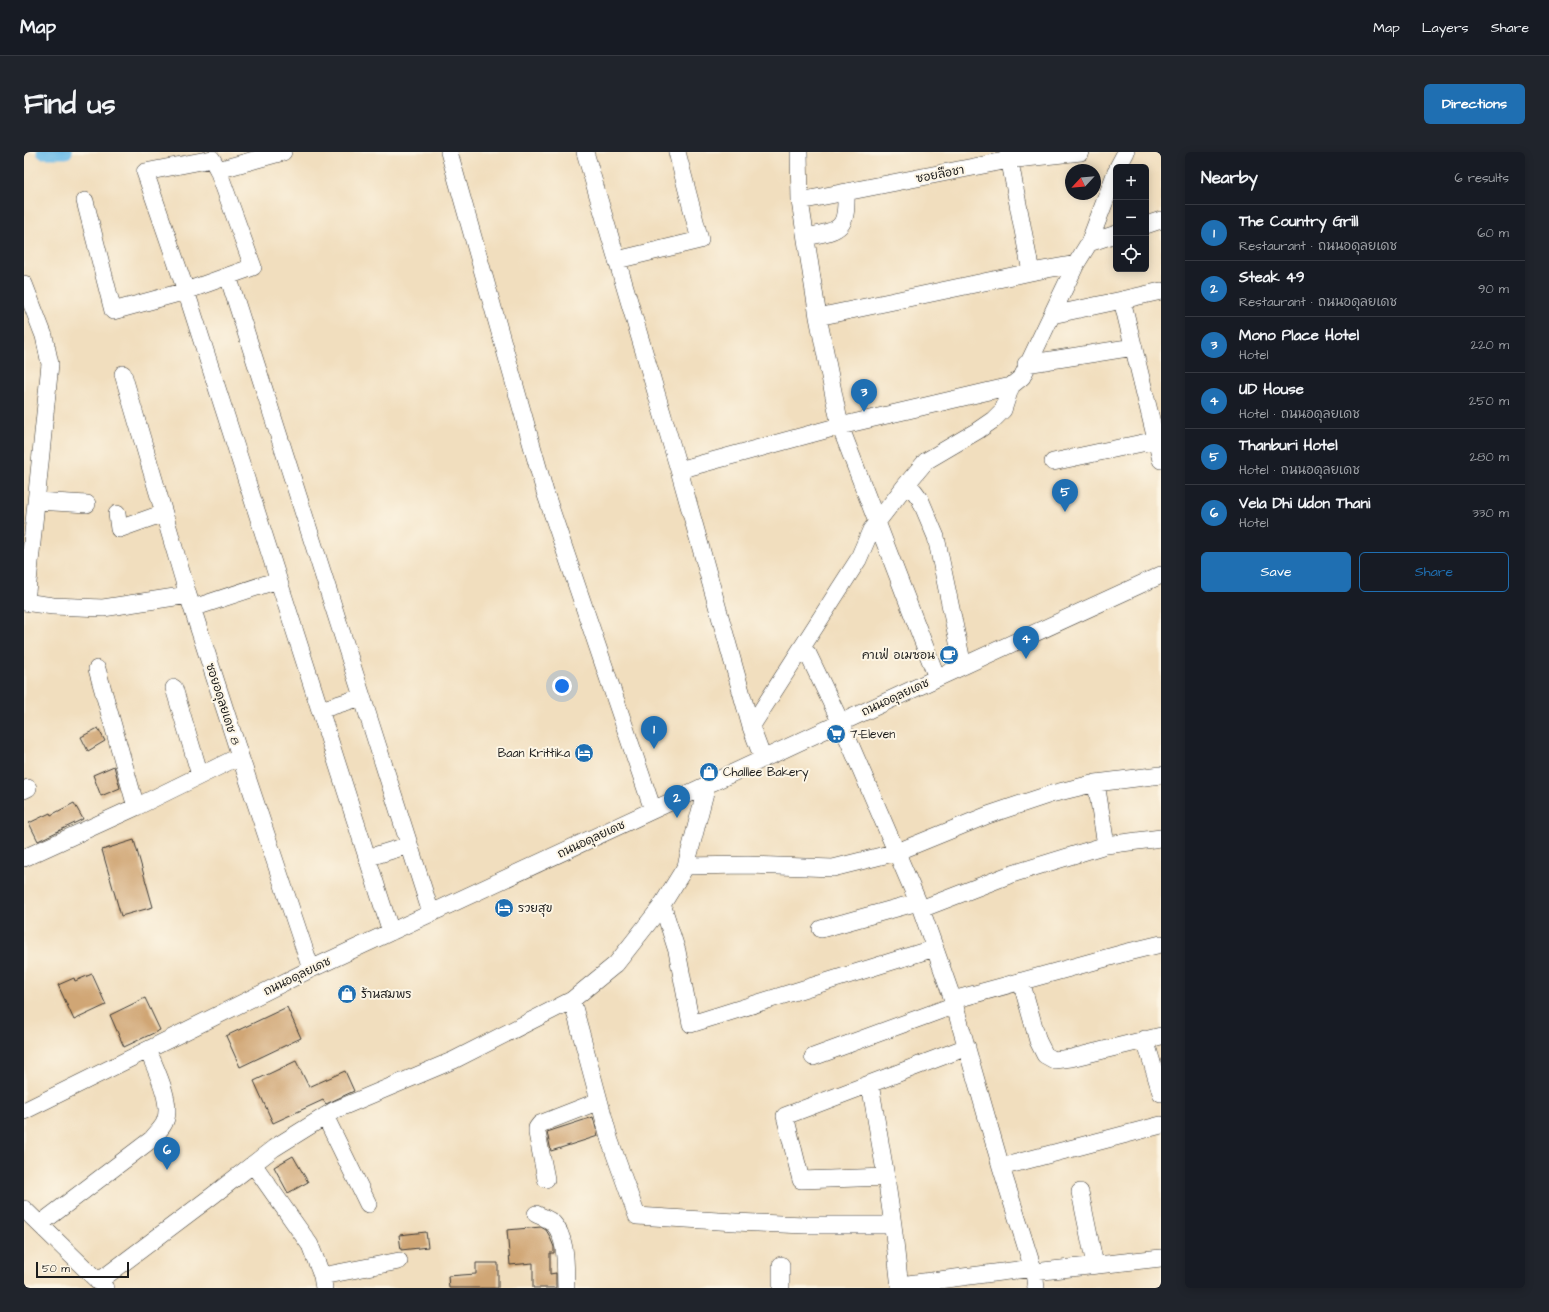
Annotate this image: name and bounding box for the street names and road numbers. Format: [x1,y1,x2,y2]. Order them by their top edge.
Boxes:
street label: ซอยลือชา [914,161,966,187]
street label: ซอยอดุลยเดช 8 [201,661,244,747]
street label: ถนนอดุลยเดช [859,674,932,721]
street label: ถนนอดุลยเดช [555,816,628,863]
street label: ถนนอดุลยเดช [261,953,334,1000]

